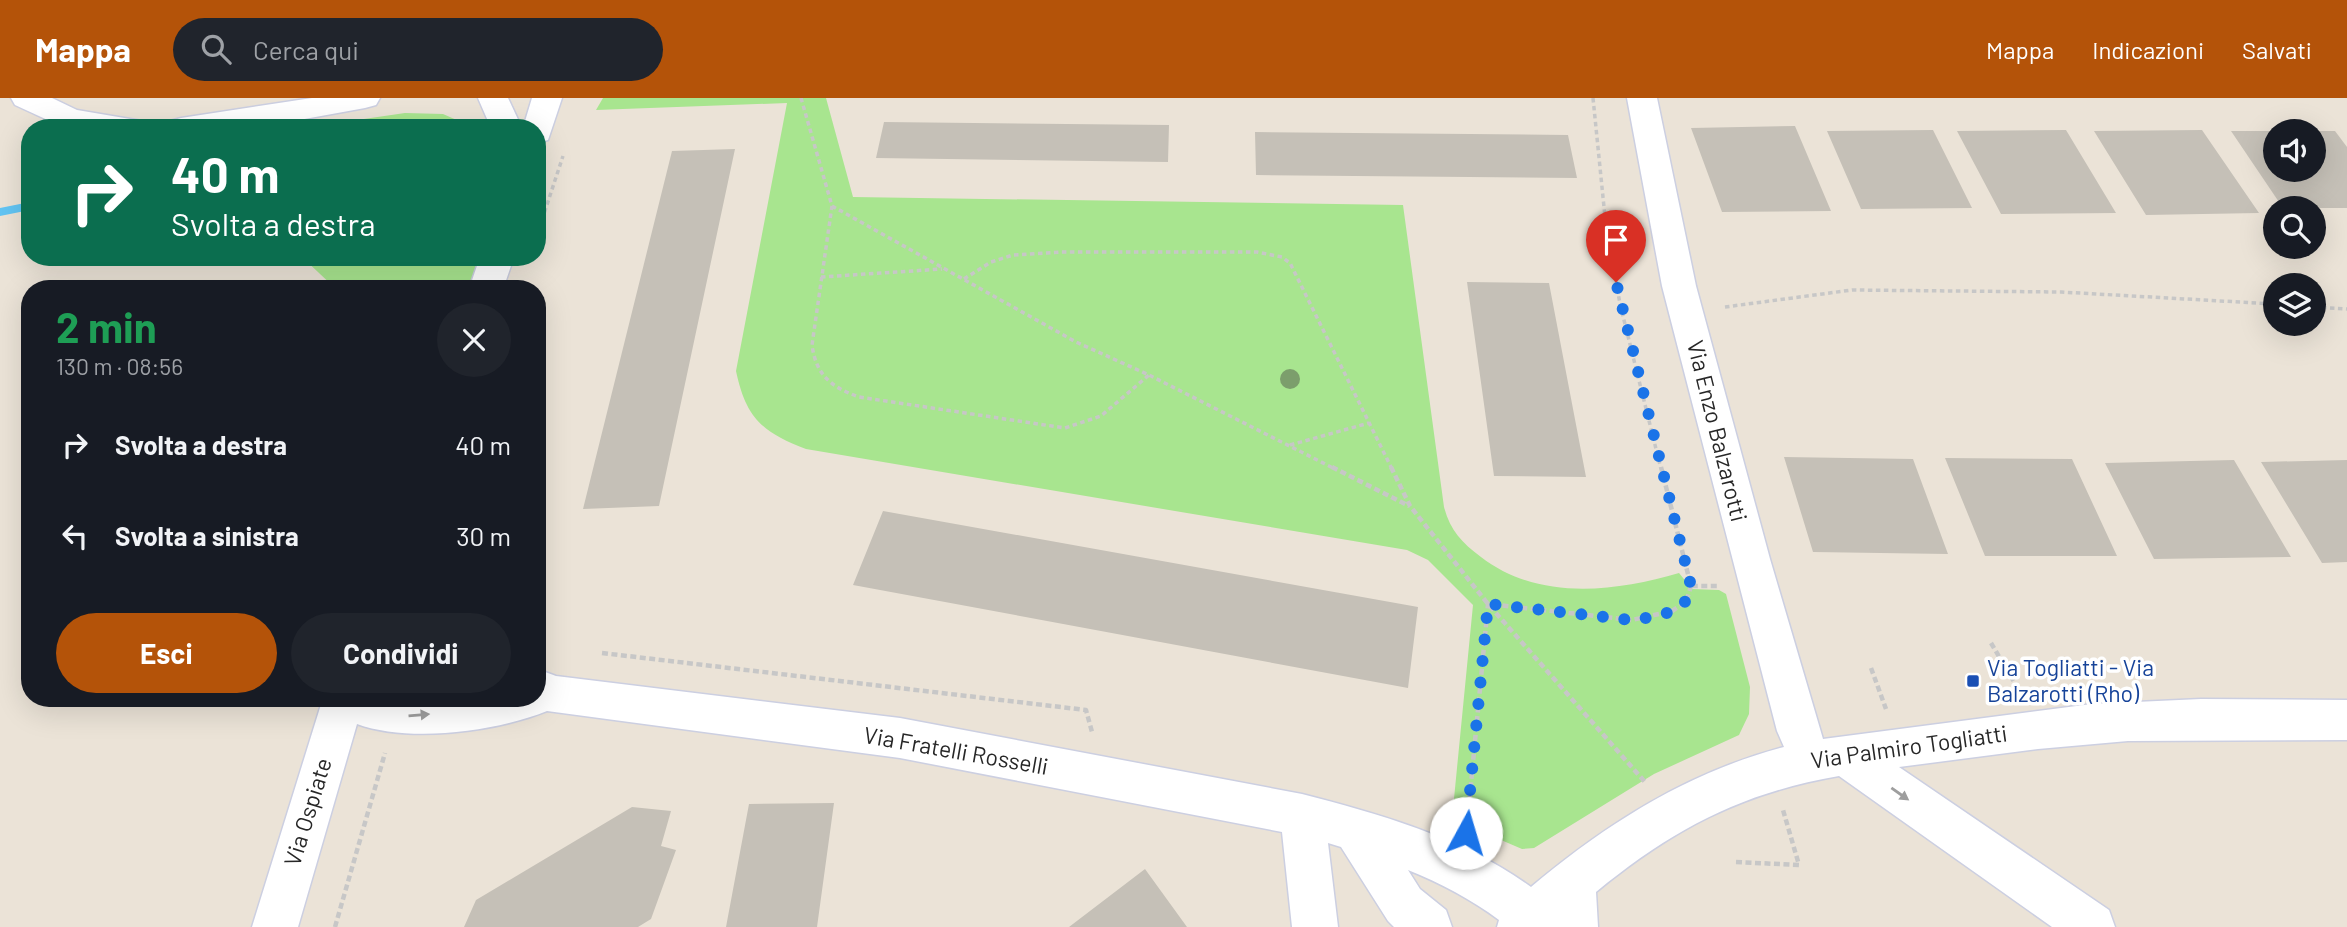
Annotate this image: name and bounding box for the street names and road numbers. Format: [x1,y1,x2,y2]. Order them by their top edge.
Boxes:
street label: Via Enzo Balzarotti [1682,337,1754,524]
street label: Via Palmiro Togliatti [1809,718,2009,774]
street label: Via Fratelli Rosselli [862,720,1051,780]
street label: Via Ospiate [277,754,337,869]

